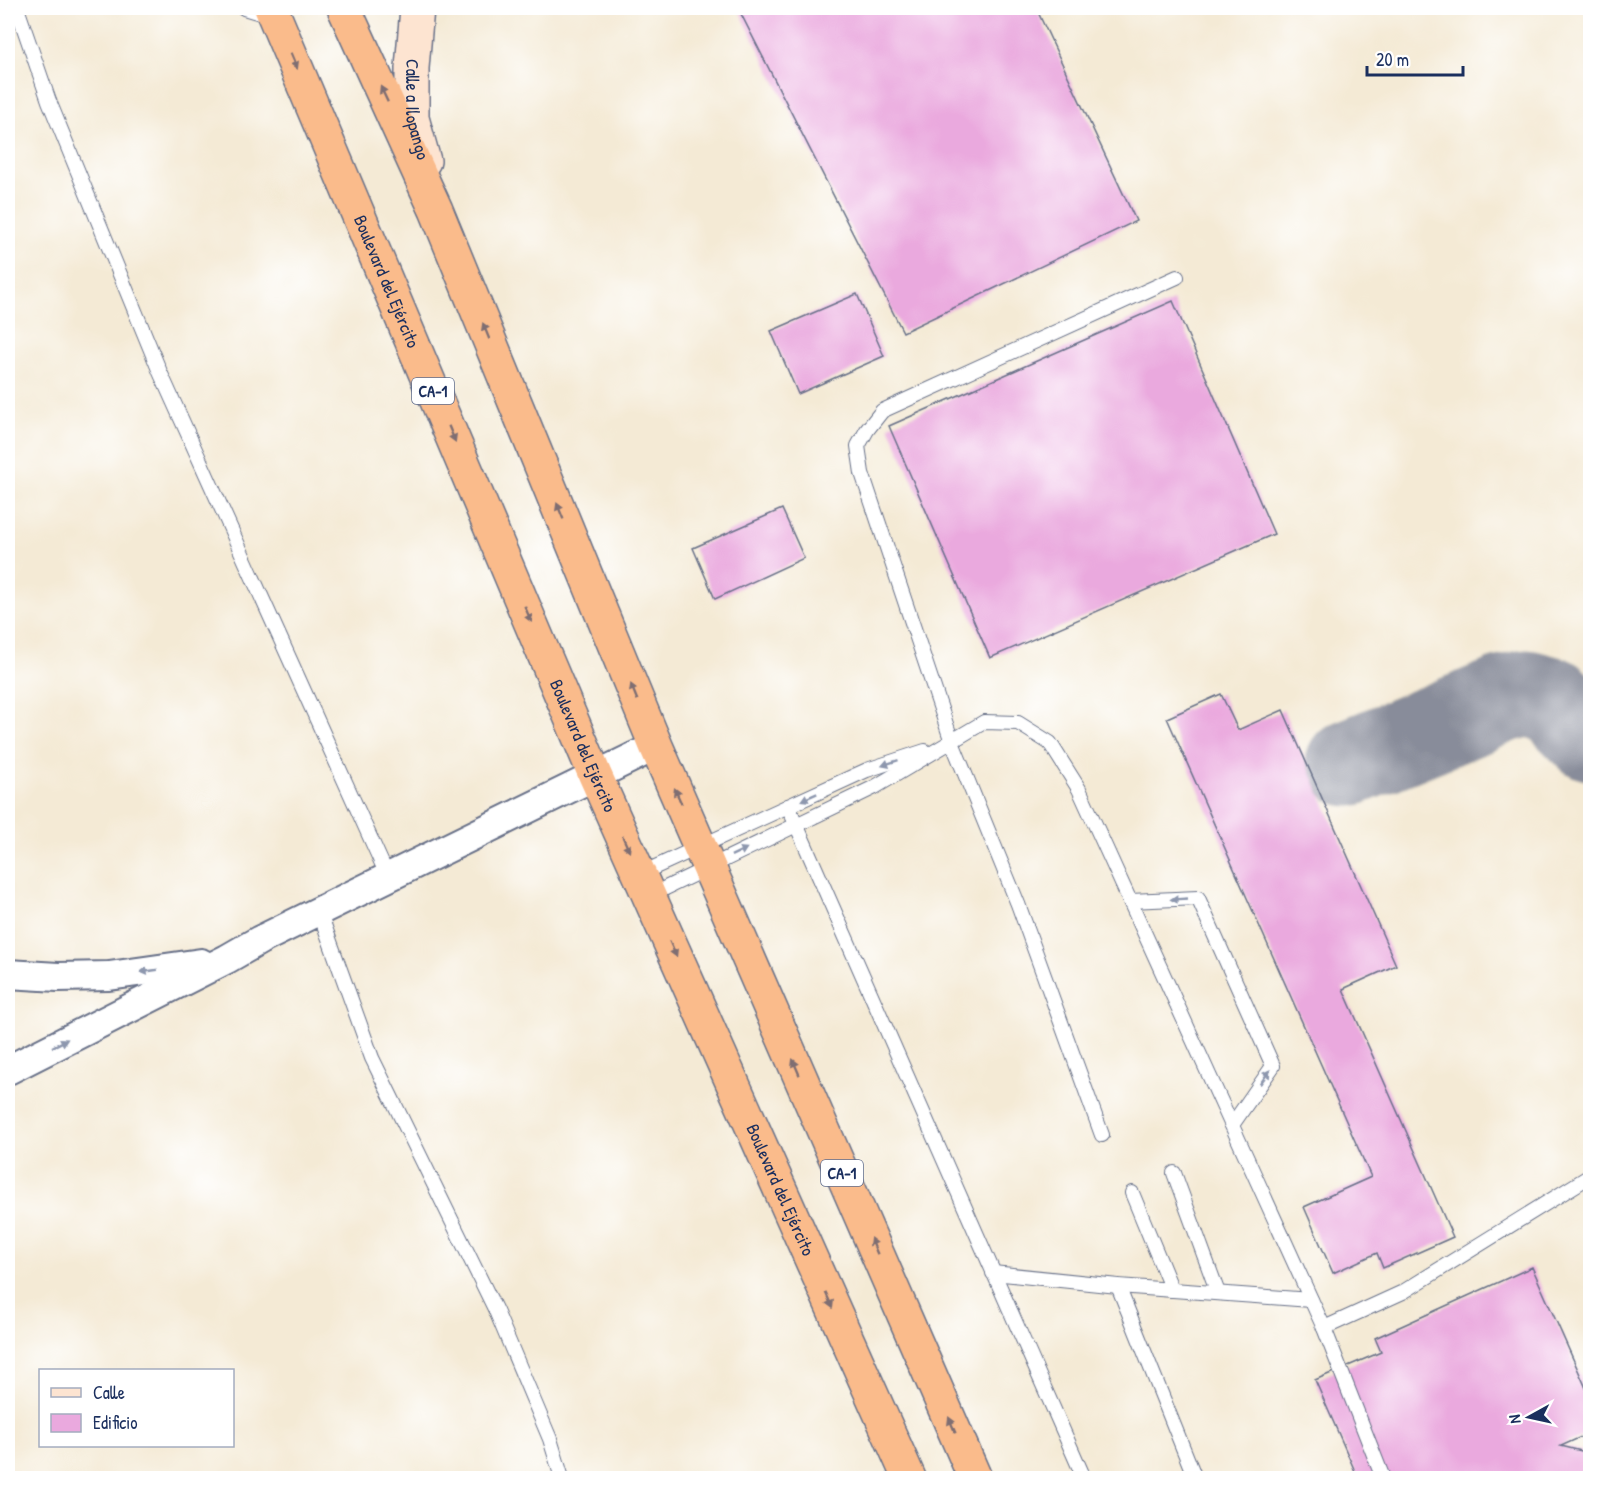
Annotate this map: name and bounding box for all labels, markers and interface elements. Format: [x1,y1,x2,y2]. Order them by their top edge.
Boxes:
scale bar [1367,39,1463,77]
text: 20 m [1376,47,1409,72]
one-way arrow [289,53,298,70]
street label: Calle a Ilopango [400,58,436,162]
one-way arrow [378,85,388,103]
street label: Boulevard del Ejército [348,211,426,352]
one-way arrow [481,321,491,339]
road number: CA-1 [412,378,454,404]
one-way arrow [447,426,457,444]
one-way arrow [555,502,564,520]
one-way arrow [523,605,533,623]
street label: Boulevard del Ejército [544,675,623,816]
one-way arrow [629,682,639,700]
one-way arrow [881,758,899,768]
one-way arrow [673,787,683,805]
one-way arrow [799,792,817,802]
one-way arrow [621,835,631,853]
one-way arrow [731,847,748,857]
one-way arrow [1170,894,1189,903]
one-way arrow [668,941,677,958]
one-way arrow [139,966,158,975]
one-way arrow [51,1038,68,1048]
one-way arrow [791,1058,800,1076]
one-way arrow [1259,1069,1271,1085]
street label: Boulevard del Ejército [740,1120,821,1260]
road number: CA-1 [821,1160,863,1186]
one-way arrow [869,1237,878,1255]
one-way arrow [824,1292,834,1310]
legend [39,1369,234,1447]
text: Calle [93,1380,125,1405]
north arrow [1499,1387,1559,1447]
text: Edificio [93,1410,137,1435]
text: N [1503,1413,1526,1425]
one-way arrow [947,1416,956,1433]

